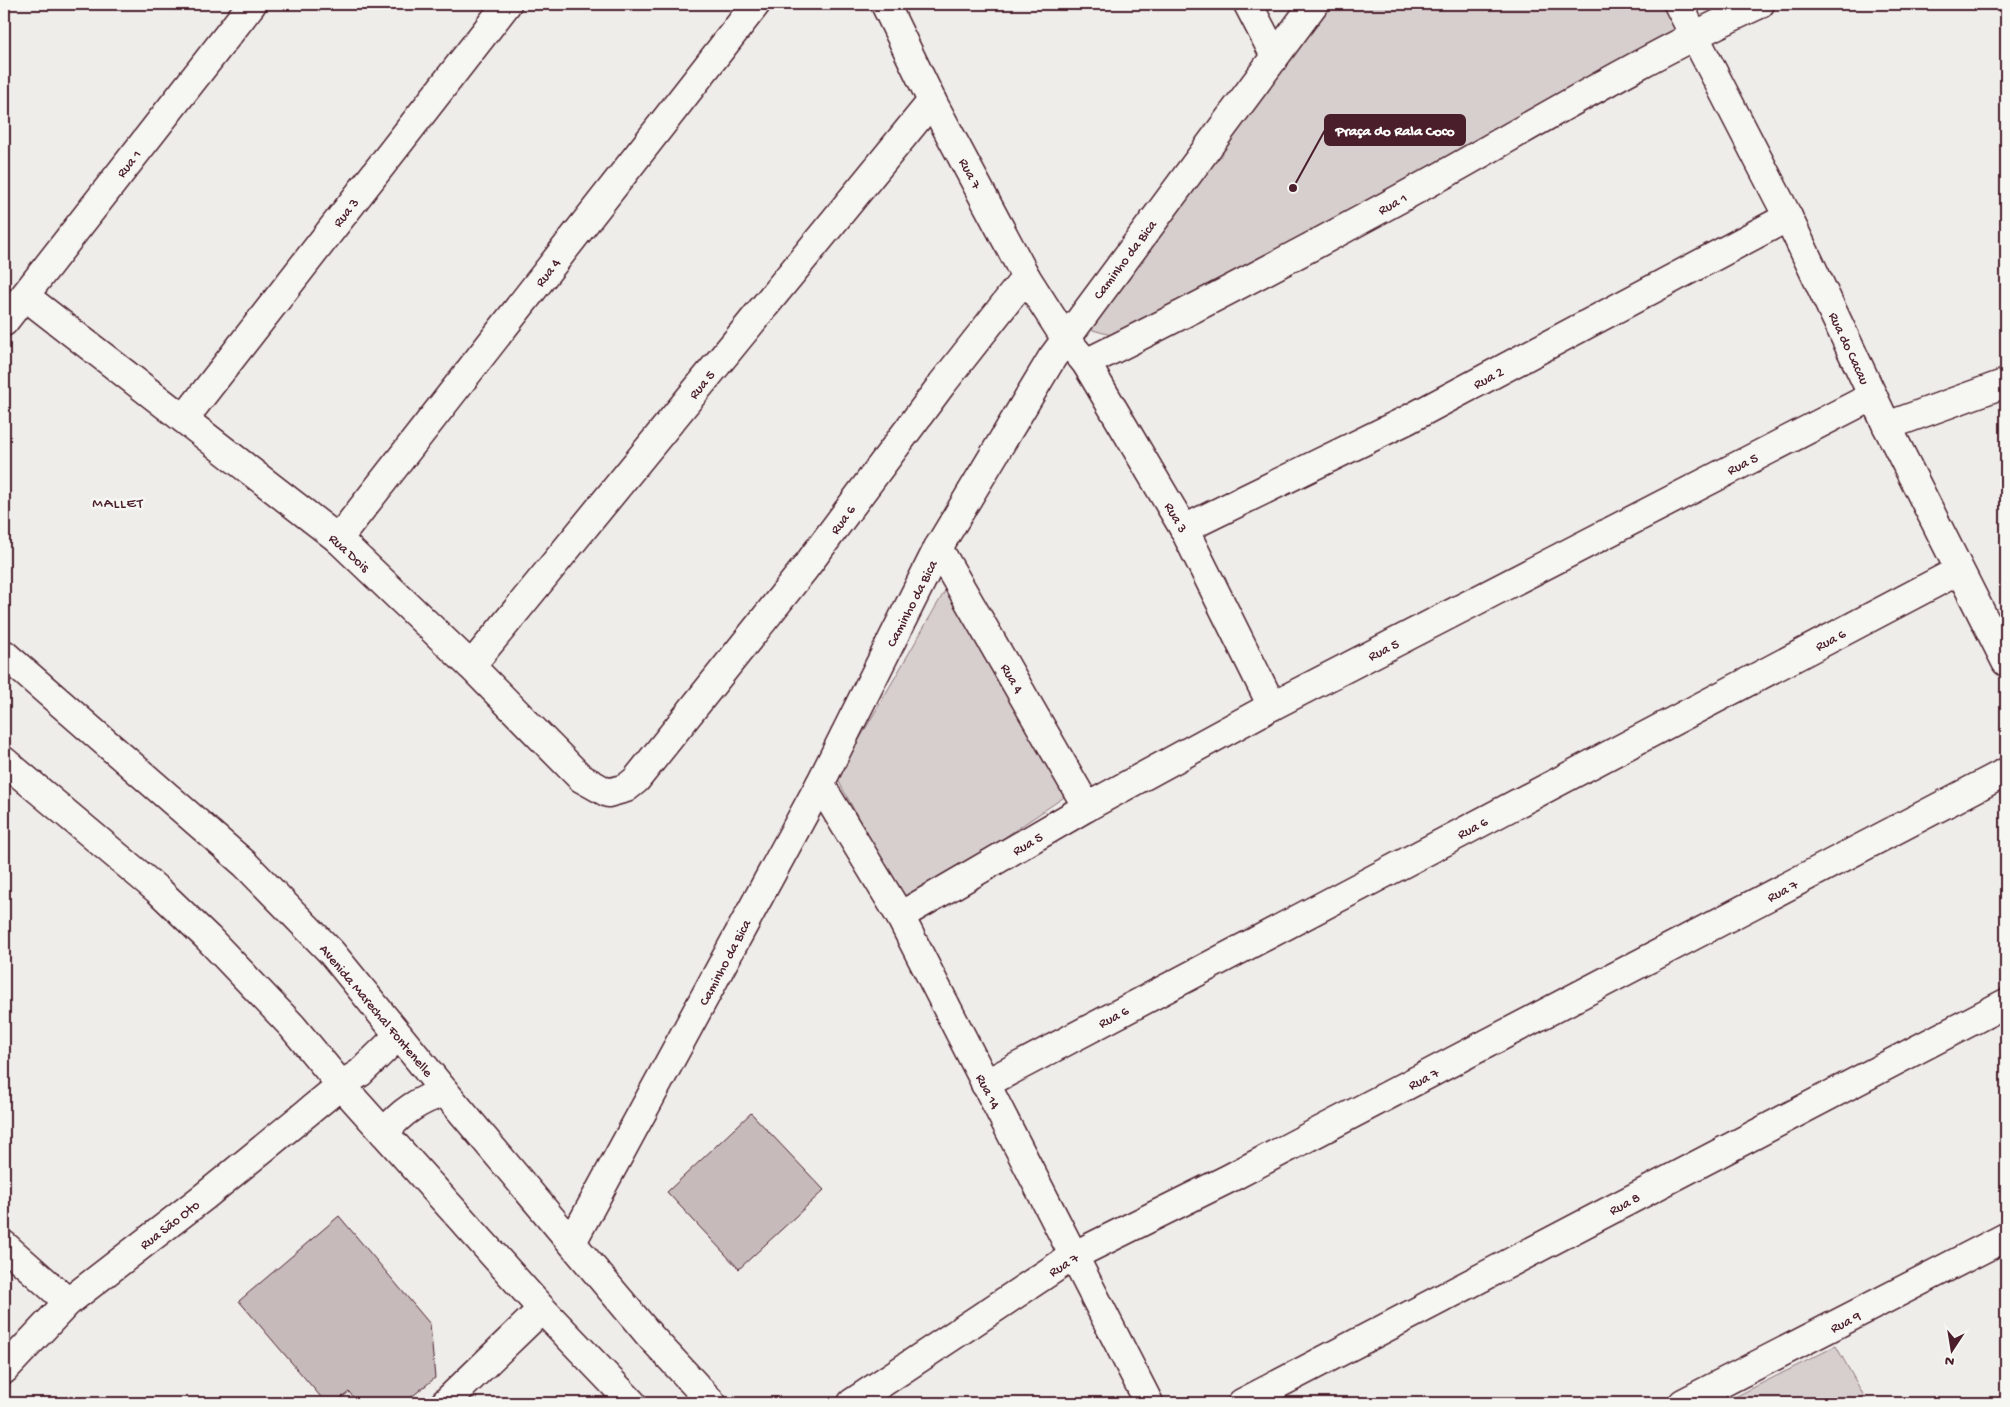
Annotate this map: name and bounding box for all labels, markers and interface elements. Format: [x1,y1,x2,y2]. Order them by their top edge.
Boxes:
callout: Praça do Rala Coco [1325,115,1465,145]
text: Praça do Rala Coco [1334,123,1455,141]
street label: Rua 1 [114,147,146,182]
street label: Rua 7 [954,156,984,193]
street label: Rua 1 [1376,190,1411,220]
street label: Rua 3 [330,196,364,231]
street label: Caminho da Bica [1091,216,1162,304]
street label: Rua 4 [533,256,566,291]
street label: Rua do Cacau [1823,310,1872,388]
street label: Rua 2 [1471,364,1507,394]
street label: Rua 5 [686,368,720,403]
street label: Rua 5 [1725,450,1761,480]
district label: MALLET [92,495,144,513]
street label: Rua 3 [1159,500,1190,536]
street label: Rua 6 [828,502,861,538]
street label: Rua Dois [324,531,373,577]
street label: Caminho da Bica [884,557,943,650]
street label: Rua 6 [1813,626,1850,656]
street label: Rua 5 [1366,636,1402,666]
street label: Rua 4 [996,661,1026,698]
street label: Rua 6 [1455,814,1492,844]
street label: Rua 5 [1010,830,1047,861]
street label: Rua 7 [1765,877,1802,907]
street label: Caminho da Bica [696,916,757,1009]
street label: Avenida Marechal Fontenelle [315,942,436,1082]
street label: Rua 6 [1096,1003,1133,1033]
street label: Rua 7 [1406,1065,1443,1095]
street label: Rua 14 [971,1072,1003,1113]
street label: Rua 8 [1607,1190,1644,1220]
street label: Rua São Oto [137,1197,204,1255]
street label: Rua 7 [1046,1250,1083,1282]
street label: Rua 9 [1828,1308,1864,1338]
north arrow [1928,1324,1978,1374]
text: N [1944,1351,1956,1370]

